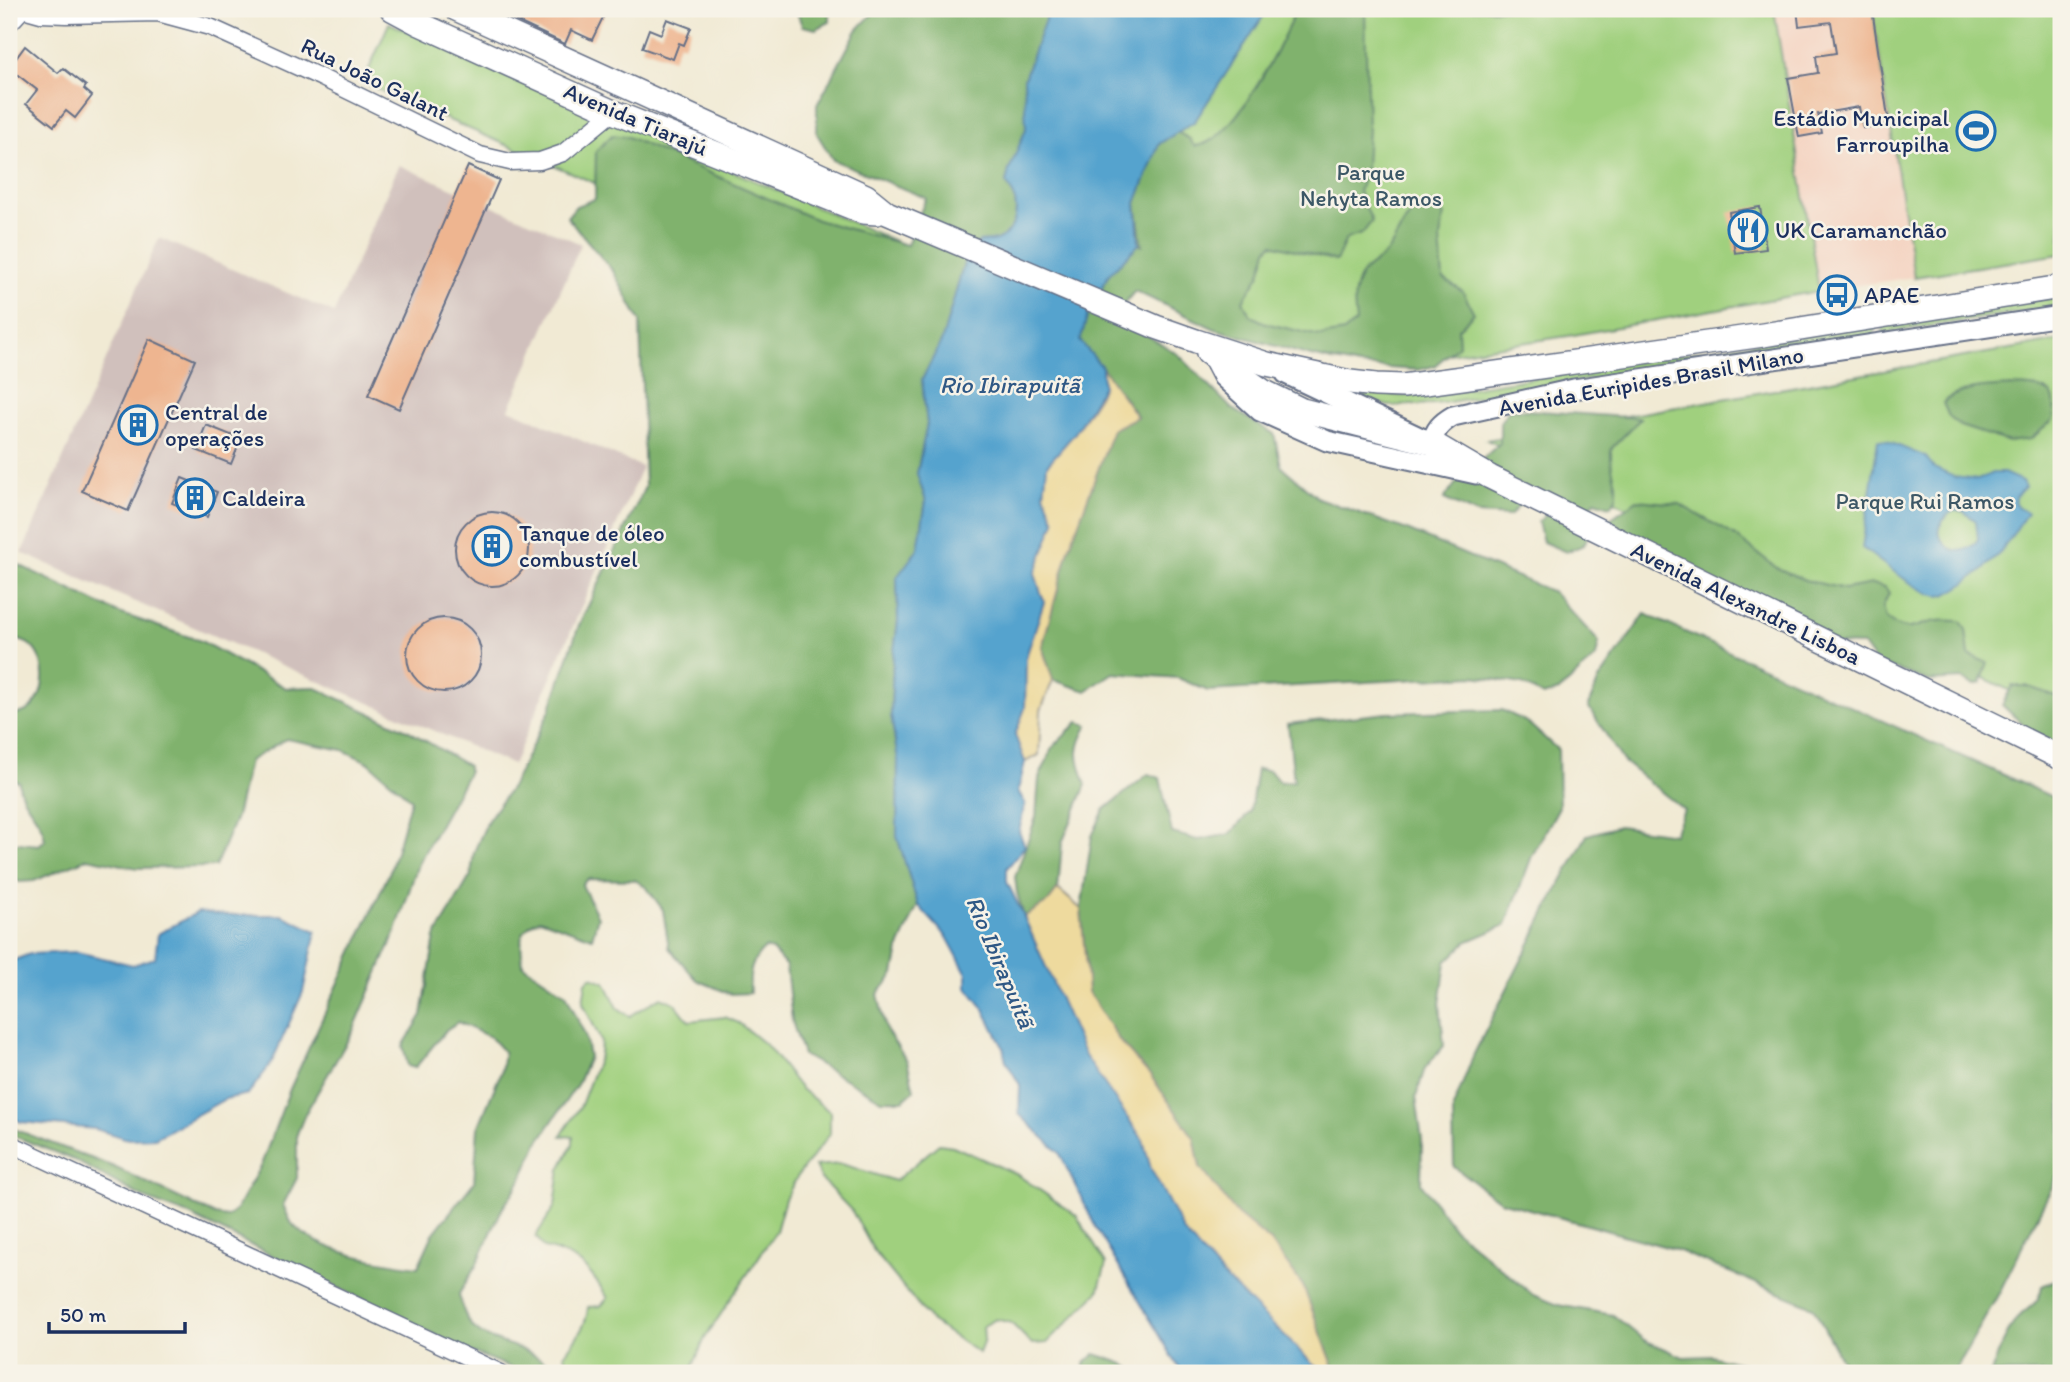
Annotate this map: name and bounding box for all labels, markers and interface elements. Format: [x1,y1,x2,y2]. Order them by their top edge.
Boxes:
street label: Rua João Galant [297,31,454,127]
street label: Avenida Tiarajú [560,76,712,162]
place label: Estádio Municipal Farroupilha [1774,104,1949,158]
sports icon: Estádio Municipal Farroupilha [1955,110,1997,152]
park label: Parque Nehyta Ramos [1300,158,1442,212]
restaurant icon: UK Caramanchão [1727,209,1769,251]
place label: UK Caramanchão [1775,216,1947,244]
bus stop icon: APAE [1816,274,1858,316]
place label: APAE [1864,281,1920,309]
street label: Avenida Euripides Brasil Milano [1496,340,1806,422]
water label: Rio Ibirapuitã [940,370,1082,399]
place label: Central de operações [165,398,268,452]
building icon: Central de operações [117,404,159,446]
building icon: Caldeira [174,477,216,519]
place label: Caldeira [222,484,305,512]
park label: Parque Rui Ramos [1835,487,2015,515]
place label: Tanque de óleo combustível [519,519,665,573]
building icon: Tanque de óleo combustível [471,525,513,567]
street label: Avenida Alexandre Lisboa [1626,535,1866,671]
water label: Rio Ibirapuitã [960,892,1042,1034]
scale bar [49,1291,186,1335]
text: 50 m [60,1302,107,1327]

